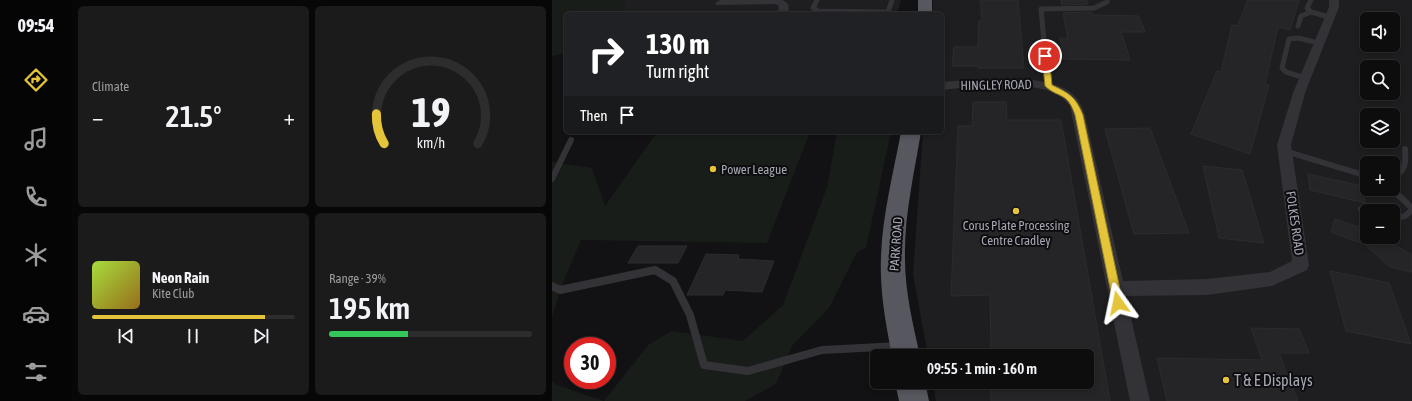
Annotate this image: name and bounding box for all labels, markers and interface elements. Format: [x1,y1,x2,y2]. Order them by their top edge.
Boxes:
map controls [1360,12,1400,244]
button: sound [1360,12,1400,52]
text: 09:54 [17,15,55,36]
icon: right [580,28,632,80]
text: 130 m [646,28,709,60]
pin [1028,39,1062,73]
icon: arrive [1034,45,1056,67]
button: search [1360,60,1400,100]
text: Turn right [646,61,709,82]
icon: directions [22,66,50,94]
street label: HINGLEY ROAD [960,77,1032,93]
text: Climate [92,79,129,94]
text: 19 [411,88,450,136]
text: 21.5° [166,99,221,133]
text: − [92,104,103,130]
text: + [284,104,295,130]
icon: arrive [616,104,638,126]
text: Then [580,107,608,124]
button: layers [1360,108,1400,148]
icon: music [22,125,50,153]
text: km/h [416,135,445,151]
button: + [1360,156,1400,196]
place label: Power League [721,162,787,177]
marker: Power League [708,164,718,174]
icon: phone [22,183,50,211]
street label: FOLKES ROAD [1283,190,1307,256]
button: − [1360,204,1400,244]
marker: Corus Plate Processing Centre Cradley [1011,206,1021,216]
street label: PARK ROAD [887,216,905,272]
place label: Corus Plate Processing Centre Cradley [963,218,1070,248]
icon: climate [22,241,50,269]
text: Neon Rain [152,269,209,286]
text: Range · 39% [329,271,386,286]
position arrow [1097,282,1139,324]
text: Kite Club [152,286,194,301]
text: 195 km [329,291,410,325]
icon: car [22,300,50,328]
icon: previous [115,325,137,347]
icon: pause [182,325,204,347]
icon: next [250,325,272,347]
speed limit sign: 30 [564,337,616,389]
icon: filters [22,358,50,386]
text: 09:55 · 1 min · 160 m [927,360,1037,377]
place label: T & E Displays [1234,371,1313,390]
marker: T & E Displays [1221,375,1231,385]

